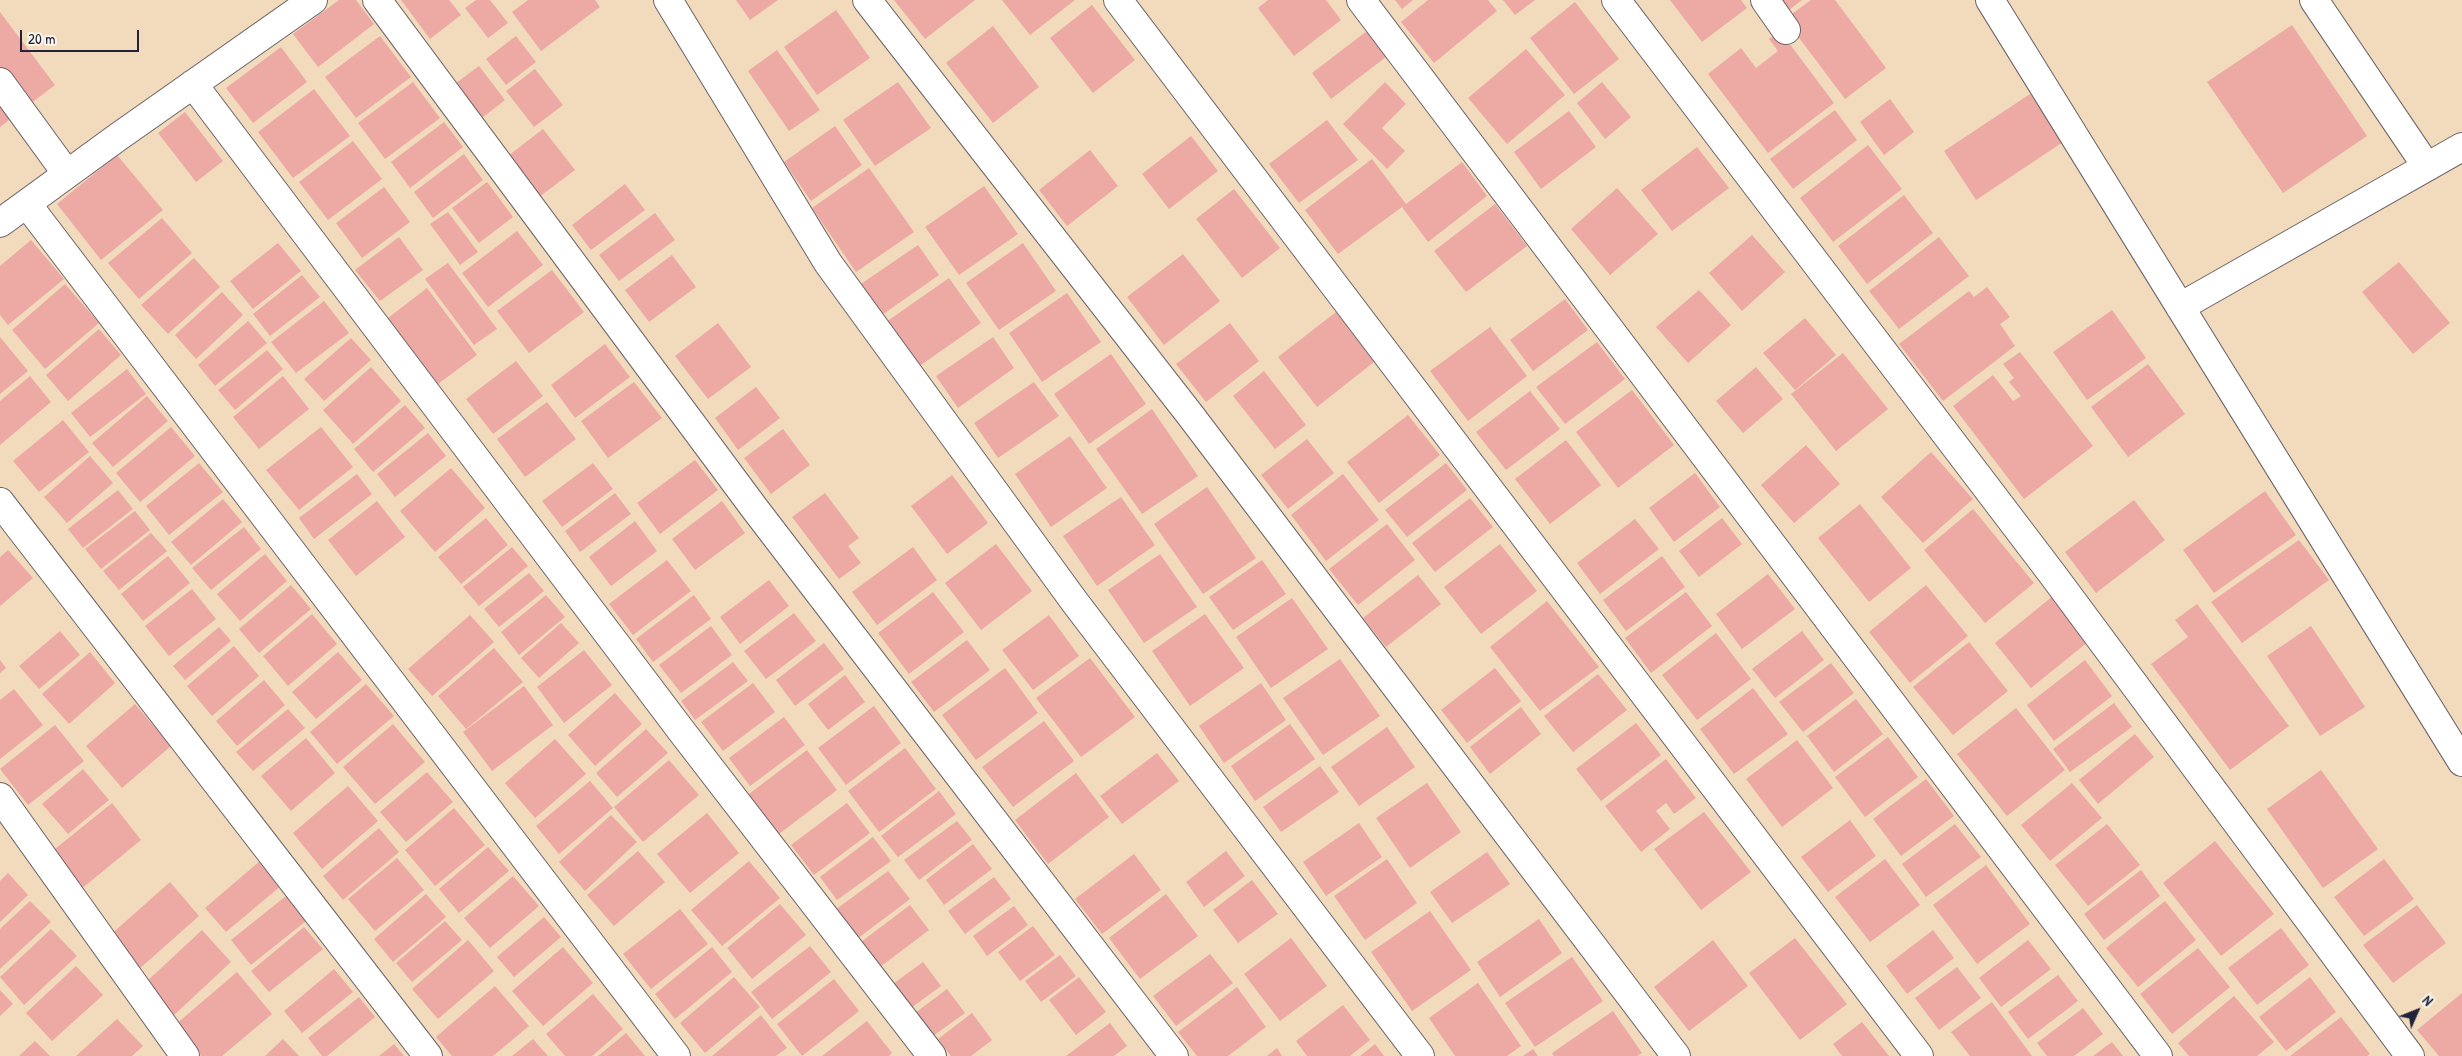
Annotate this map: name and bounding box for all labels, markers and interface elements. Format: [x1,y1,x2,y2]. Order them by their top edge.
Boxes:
scale bar [22,20,141,52]
text: 20 m [28,28,55,49]
north arrow [2392,986,2442,1036]
text: N [2419,991,2438,1010]

